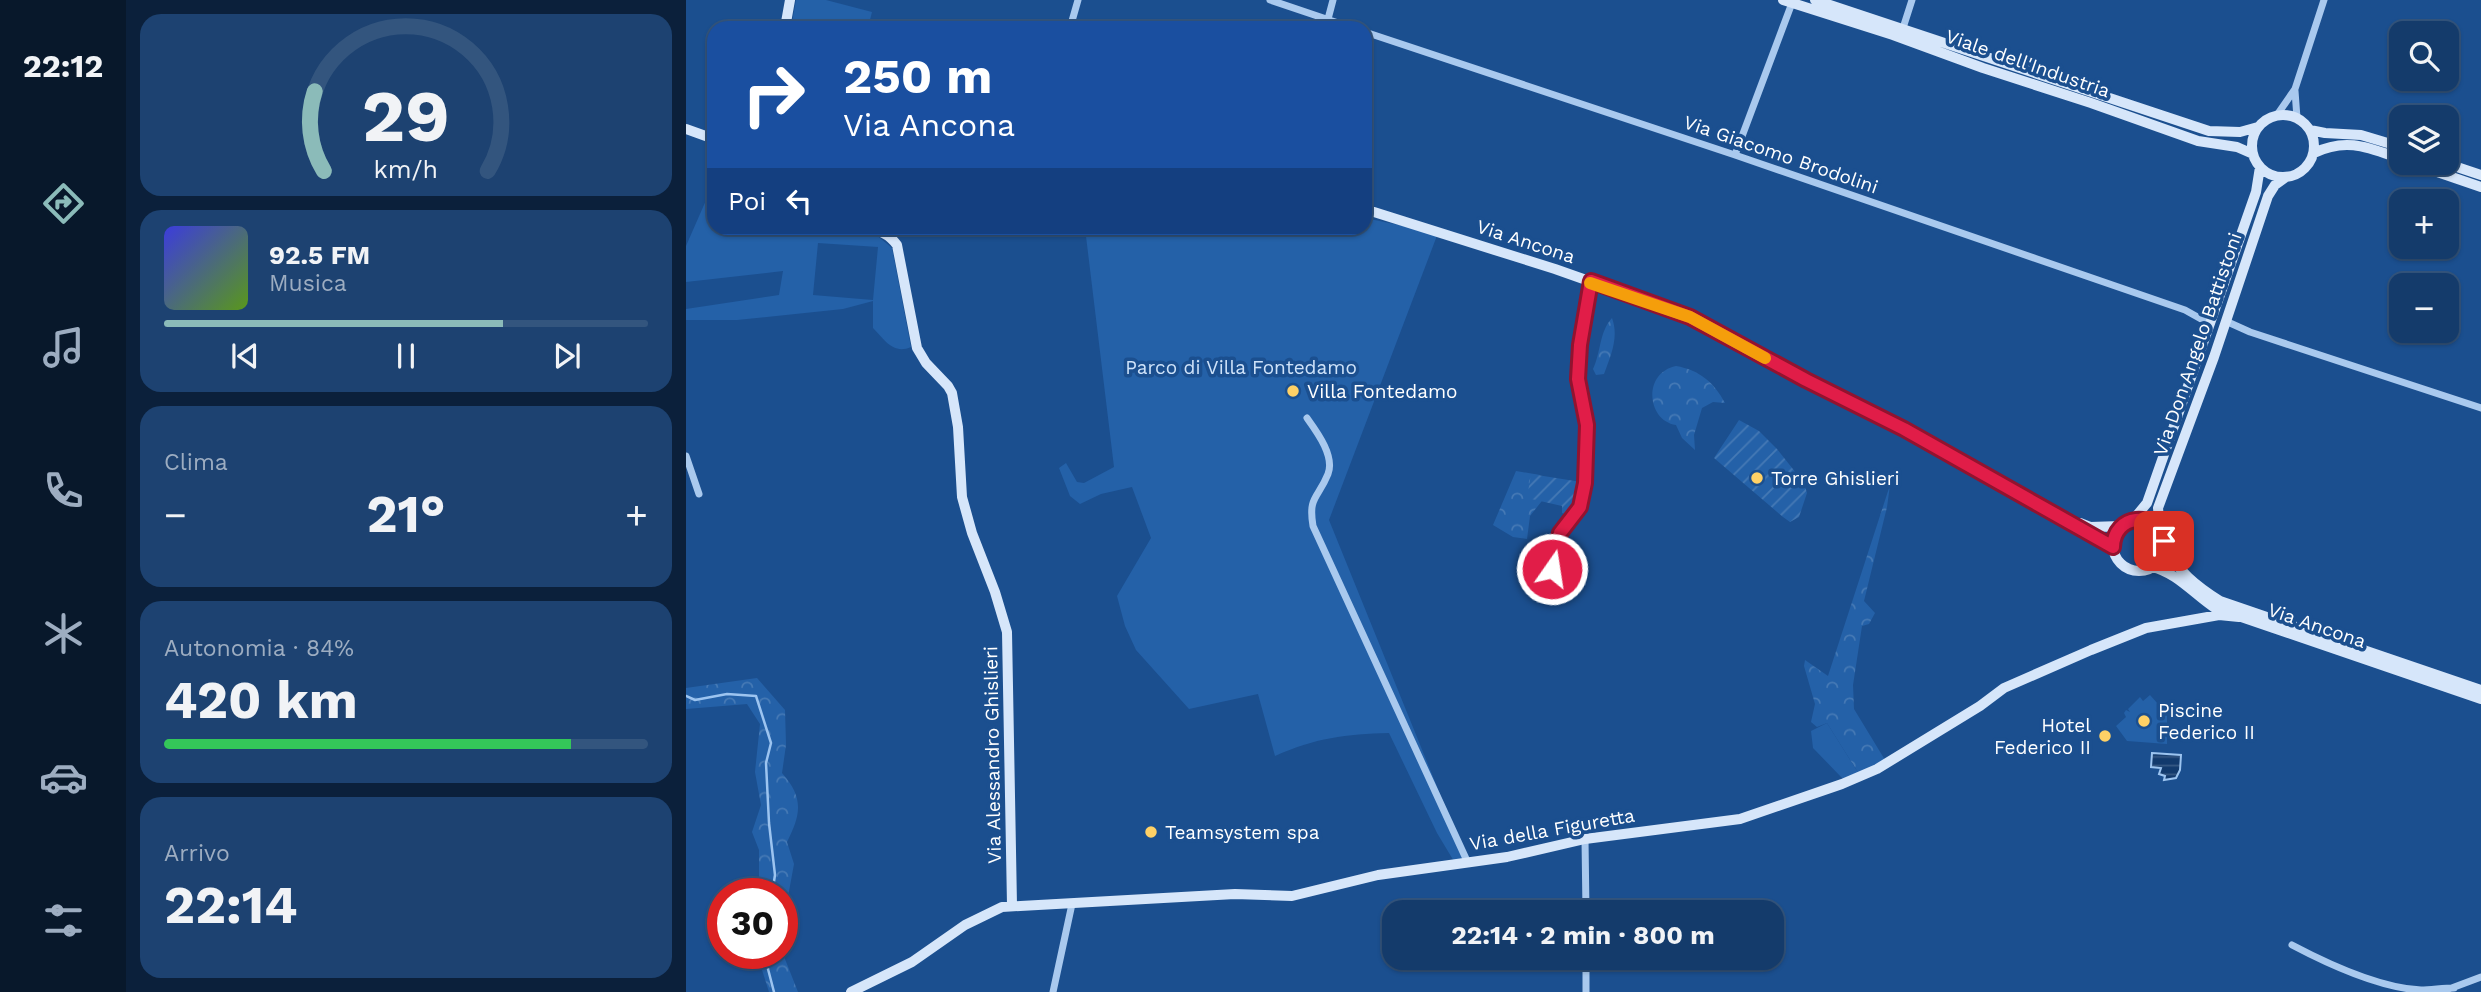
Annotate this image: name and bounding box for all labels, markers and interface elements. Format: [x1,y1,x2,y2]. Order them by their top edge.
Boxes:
map controls [2389,21,2459,343]
button: search [2389,21,2459,91]
street label: Viale dell'Industria [1943,25,2113,102]
text: 22:12 [23,47,103,85]
text: 250 m [843,47,992,105]
icon: right [728,49,819,140]
text: 29 [362,73,450,159]
button: layers [2389,105,2459,175]
text: Via Ancona [843,106,1015,144]
street label: Via Giacomo Brodolini [1681,110,1881,199]
text: km/h [374,155,438,184]
icon: directions [39,179,88,228]
icon: left [780,182,818,220]
text: Poi [728,186,766,216]
button: + [2389,189,2459,259]
street label: Via Ancona [1474,215,1578,268]
street label: Via Don Angelo Battistoni [2148,230,2247,459]
text: 92.5 FM [269,240,370,270]
text: Musica [269,270,347,297]
button: − [2389,273,2459,343]
icon: music [39,323,88,372]
icon: previous [226,337,264,375]
icon: pause [387,337,425,375]
icon: next [548,337,586,375]
park label: Parco di Villa Fontedamo [1125,356,1357,379]
place label: Villa Fontedamo [1307,380,1457,403]
marker: Villa Fontedamo [1285,383,1301,399]
text: Clima [164,449,228,476]
icon: phone [39,466,88,515]
place label: Torre Ghislieri [1771,467,1900,490]
marker: Torre Ghislieri [1749,470,1765,486]
text: 21° [366,484,446,545]
text: − [164,493,187,537]
text: + [625,493,648,537]
pin [2134,511,2194,571]
icon: arrive [2145,522,2183,560]
position arrow [1515,532,1589,606]
street label: Via Ancona [2265,598,2369,653]
icon: climate [39,609,88,658]
text: Autonomia · 84% [164,635,354,662]
street label: Via Alessandro Ghislieri [979,646,1006,864]
text: 420 km [164,670,358,731]
place label: Piscine Federico II [2158,699,2255,744]
marker: Piscine Federico II [2136,713,2152,729]
place label: Hotel Federico II [1994,714,2091,759]
marker: Hotel Federico II [2097,728,2113,744]
icon: car [39,753,88,802]
street label: Via della Figuretta [1468,804,1637,855]
place label: Teamsystem spa [1165,821,1320,844]
marker: Teamsystem spa [1143,824,1159,840]
text: Arrivo [164,840,230,867]
text: 22:14 [164,875,298,936]
speed limit sign: 30 [707,878,798,969]
icon: filters [39,896,88,945]
text: 22:14 · 2 min · 800 m [1451,920,1715,950]

